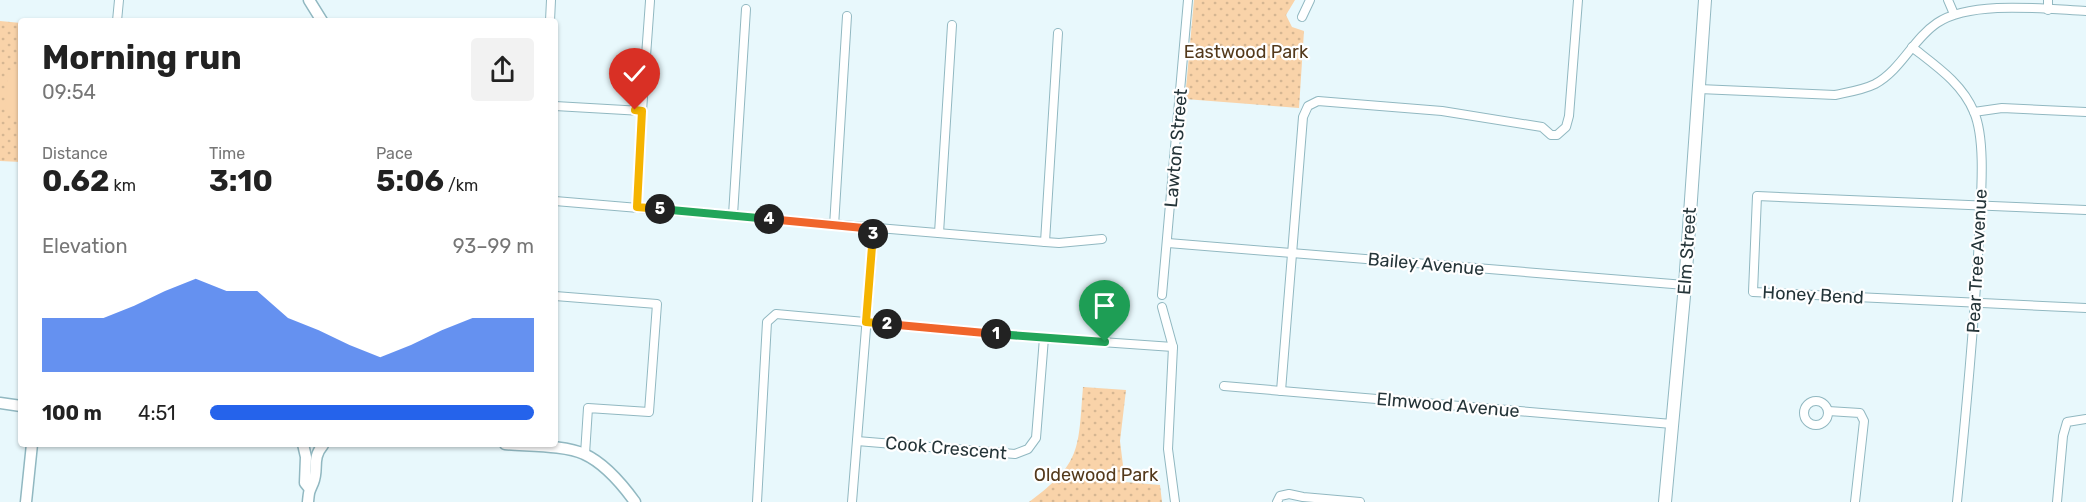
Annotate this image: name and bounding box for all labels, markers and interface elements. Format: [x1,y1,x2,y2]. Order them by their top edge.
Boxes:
text: Morning run [42,38,242,77]
button: share [471,38,534,101]
park label: Eastwood Park [1184,41,1309,63]
pin [609,48,660,110]
icon: check [618,57,651,90]
text: 09:54 [42,80,96,104]
street label: Lawton Street [1160,88,1192,208]
text: Distance [42,144,108,163]
text: Time [209,144,245,163]
text: Pace [376,144,413,163]
text: 0.62 [42,163,110,199]
text: 3:10 [209,163,273,199]
text: 5:06 [376,163,444,199]
text: km [110,176,136,195]
text: /km [444,176,478,195]
street label: Pear Tree Avenue [1962,188,1992,334]
pin: 5 [645,194,675,224]
text: 5 [655,199,665,218]
pin: 4 [754,204,784,234]
street label: Elm Street [1673,206,1701,296]
text: 4 [764,209,774,228]
pin: 3 [858,219,888,249]
text: 3 [868,224,878,243]
text: Elevation [42,234,128,258]
text: 93–99 m [453,234,534,258]
street label: Bailey Avenue [1367,248,1485,280]
pin [1079,280,1130,342]
street label: Honey Bend [1762,281,1864,309]
icon: arrive [1088,289,1121,322]
pin: 2 [872,309,902,339]
text: 2 [882,314,892,333]
pin: 1 [981,319,1011,349]
text: 1 [992,324,1000,343]
street label: Elmwood Avenue [1375,388,1521,422]
text: 100 m [42,401,102,425]
text: 4:51 [138,401,176,425]
street label: Cook Crescent [884,432,1008,464]
park label: Oldewood Park [1034,464,1159,486]

